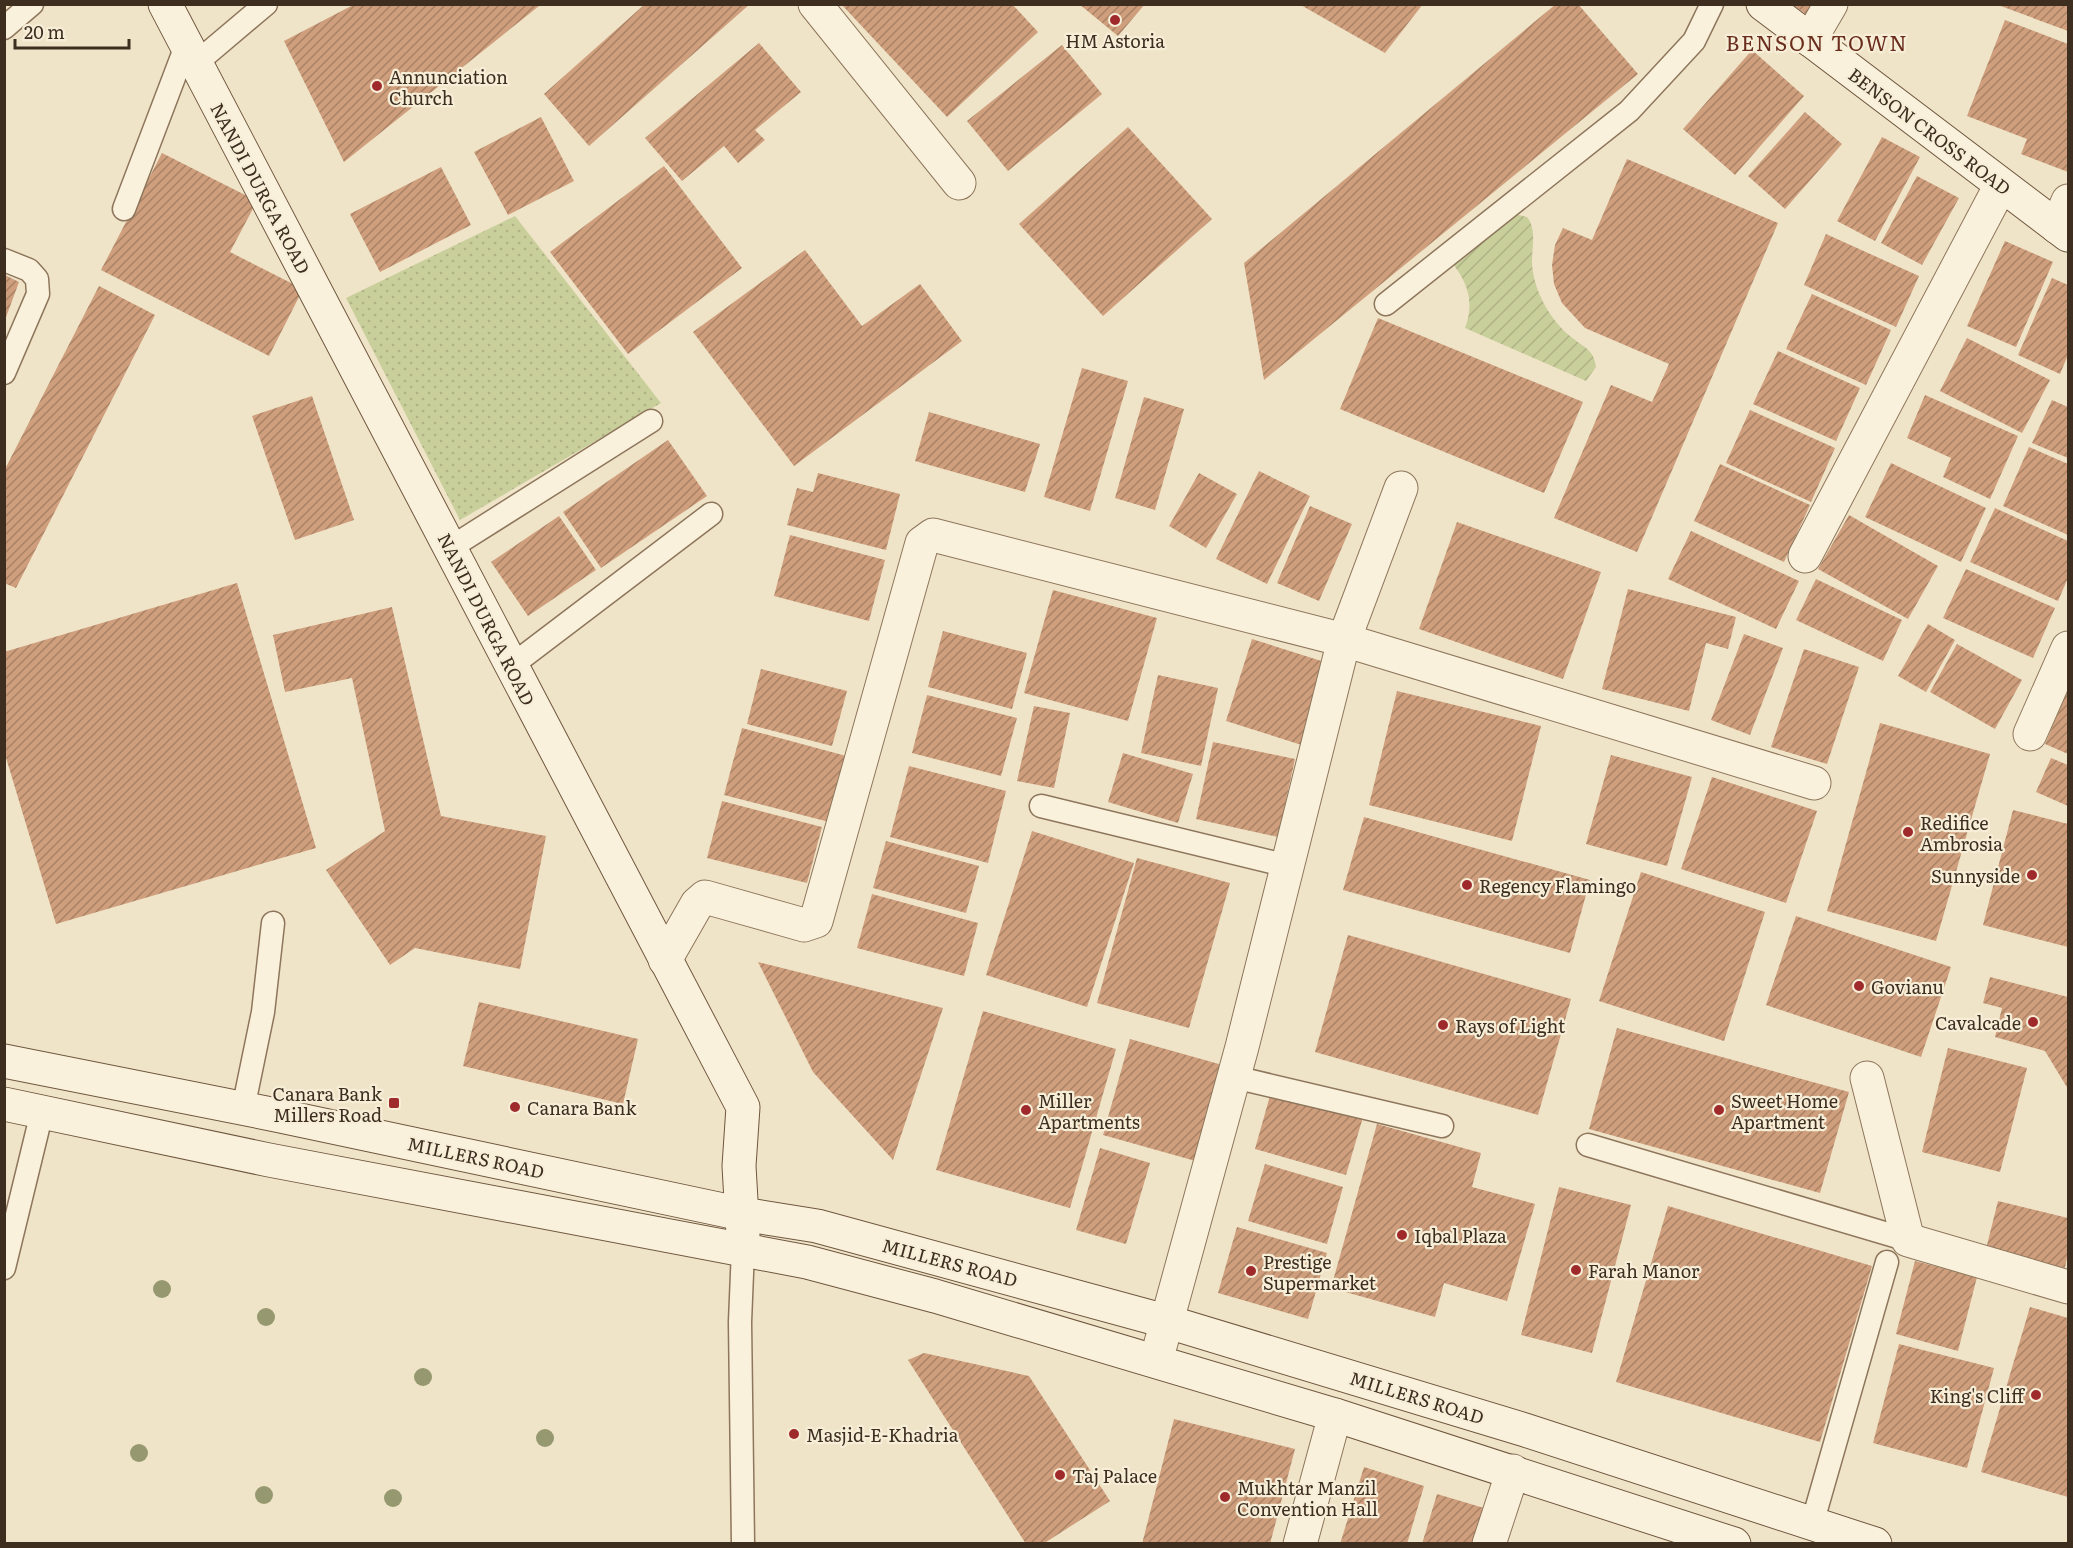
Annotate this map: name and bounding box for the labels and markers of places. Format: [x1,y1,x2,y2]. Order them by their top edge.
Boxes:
marker: HM Astoria [1108,13,1122,27]
place label: HM Astoria [1065,27,1165,54]
place label: Annunciation Church [389,63,508,111]
marker: Annunciation Church [370,79,384,93]
place label: Redifice Ambrosia [1920,809,2003,857]
marker: Redifice Ambrosia [1901,825,1915,839]
place label: Sunnyside [1931,862,2020,889]
marker: Sunnyside [2025,868,2039,882]
place label: Regency Flamingo [1479,872,1636,899]
marker: Regency Flamingo [1460,878,1474,892]
place label: Govianu [1871,973,1944,1000]
marker: Govianu [1852,979,1866,993]
place label: Cavalcade [1935,1009,2021,1036]
place label: Rays of Light [1455,1012,1566,1039]
marker: Cavalcade [2026,1015,2040,1029]
marker: Rays of Light [1436,1018,1450,1032]
place label: Canara Bank Millers Road [273,1080,383,1128]
place label: Miller Apartments [1038,1087,1140,1135]
place label: Sweet Home Apartment [1731,1087,1838,1135]
place label: Canara Bank [527,1094,637,1121]
marker: Canara Bank Millers Road [387,1096,401,1110]
marker: Canara Bank [508,1100,522,1114]
marker: Miller Apartments [1019,1103,1033,1117]
marker: Sweet Home Apartment [1712,1103,1726,1117]
place label: Iqbal Plaza [1414,1222,1507,1249]
marker: Iqbal Plaza [1395,1228,1409,1242]
place label: Prestige Supermarket [1263,1248,1377,1296]
place label: Farah Manor [1588,1257,1700,1284]
marker: Farah Manor [1569,1263,1583,1277]
marker: Prestige Supermarket [1244,1264,1258,1278]
place label: King's Cliff [1930,1382,2026,1409]
marker: King's Cliff [2029,1388,2043,1402]
place label: Masjid-E-Khadria [806,1421,959,1448]
marker: Masjid-E-Khadria [787,1427,801,1441]
place label: Taj Palace [1072,1462,1157,1489]
marker: Taj Palace [1053,1468,1067,1482]
place label: Mukhtar Manzil Convention Hall [1237,1474,1378,1522]
marker: Mukhtar Manzil Convention Hall [1218,1490,1232,1504]

